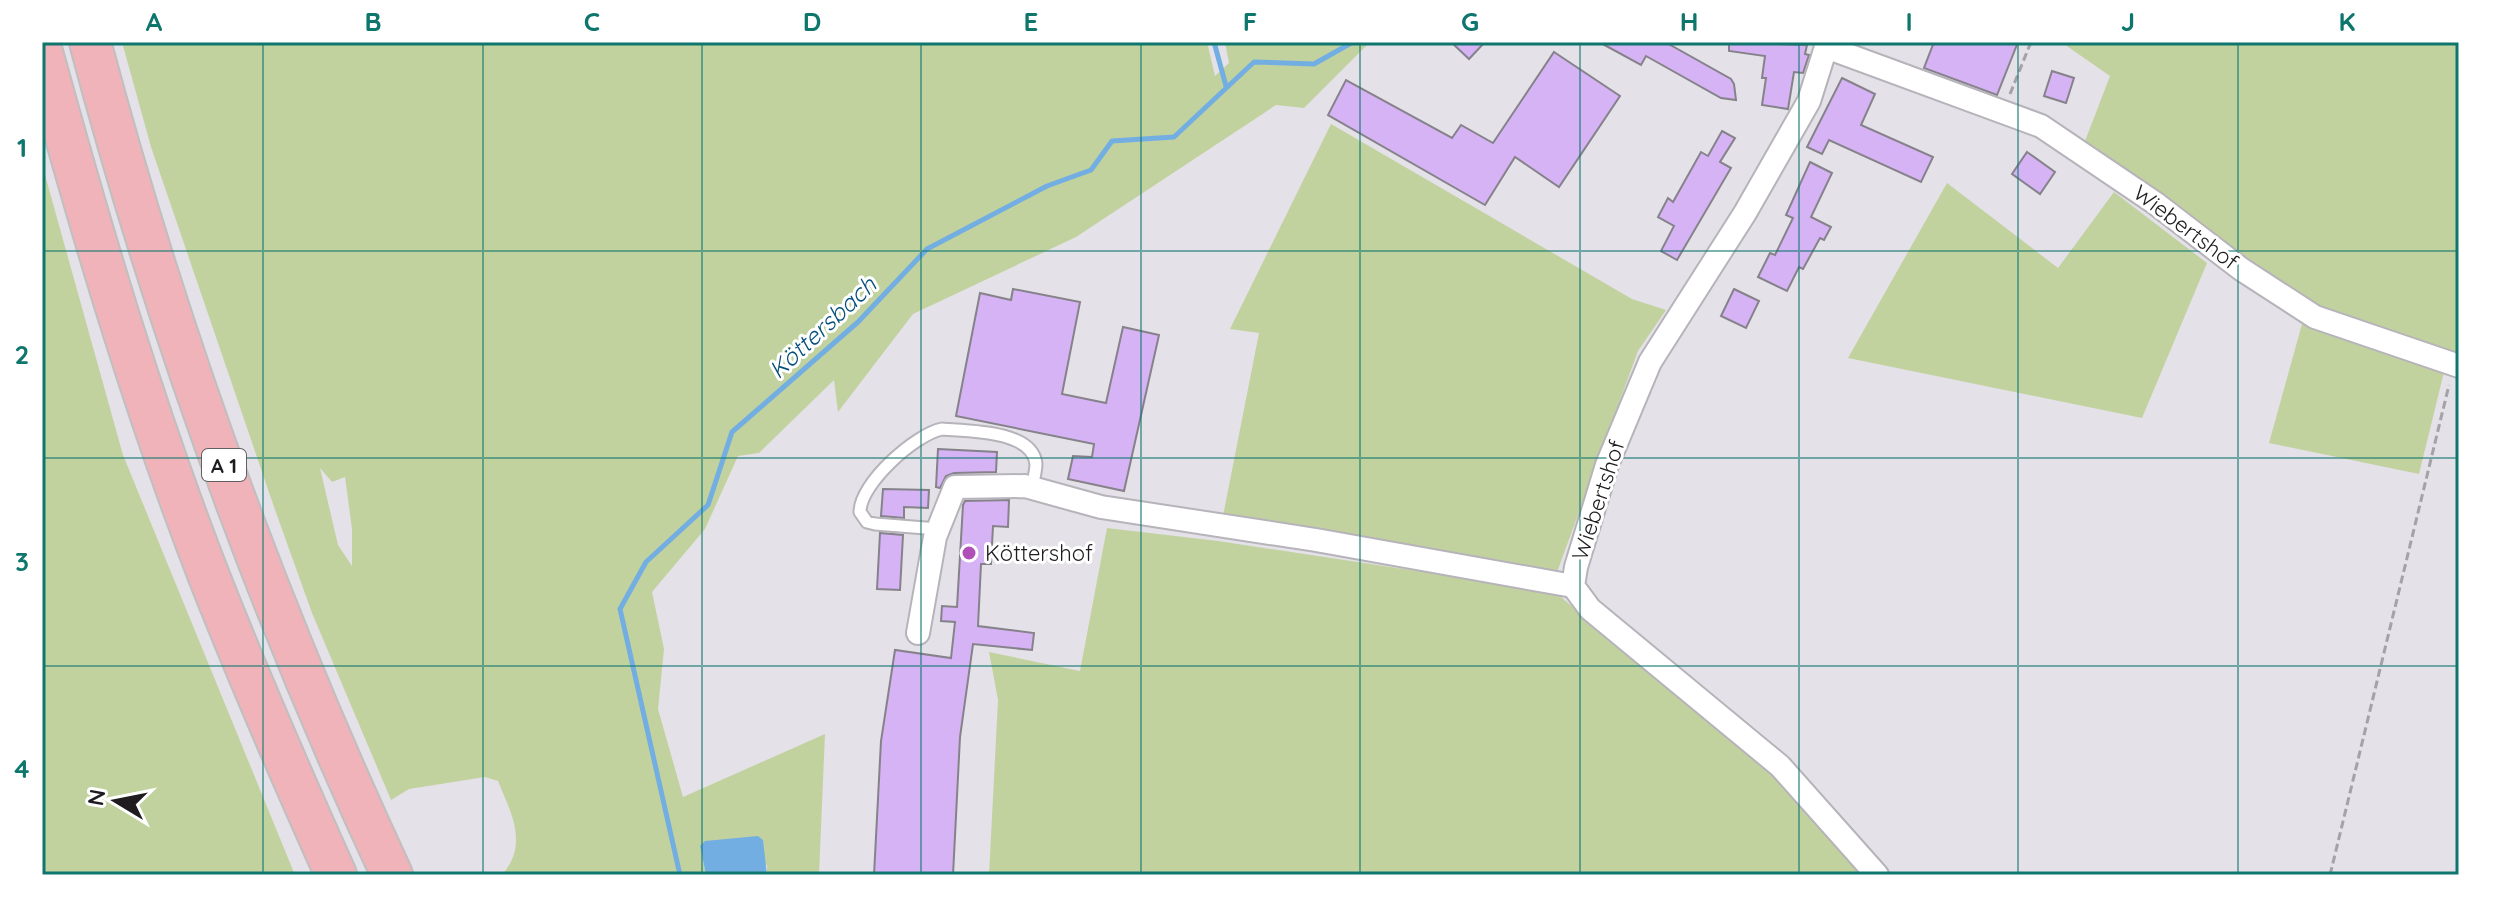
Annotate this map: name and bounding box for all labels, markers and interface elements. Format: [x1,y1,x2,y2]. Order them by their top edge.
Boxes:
text: A [146,5,163,38]
text: B [364,5,382,38]
text: C [584,5,600,38]
text: D [803,5,821,38]
text: E [1024,5,1038,38]
text: F [1243,5,1257,38]
text: G [1461,5,1479,38]
text: H [1680,5,1698,38]
text: I [1905,5,1913,38]
text: J [2121,5,2135,38]
text: K [2338,5,2356,38]
text: 1 [17,131,27,164]
street label: Wiebertshof [2128,178,2244,276]
water label: Köttersbach [762,269,882,384]
text: 2 [15,338,29,371]
street label: Wiebertshof [1565,436,1631,564]
road number: A 1 [202,449,246,481]
place label: Köttershof [985,539,1093,567]
marker: Köttershof [960,544,978,562]
text: 3 [15,545,29,578]
text: 4 [14,752,30,785]
north arrow [76,761,156,841]
text: N [81,787,111,808]

